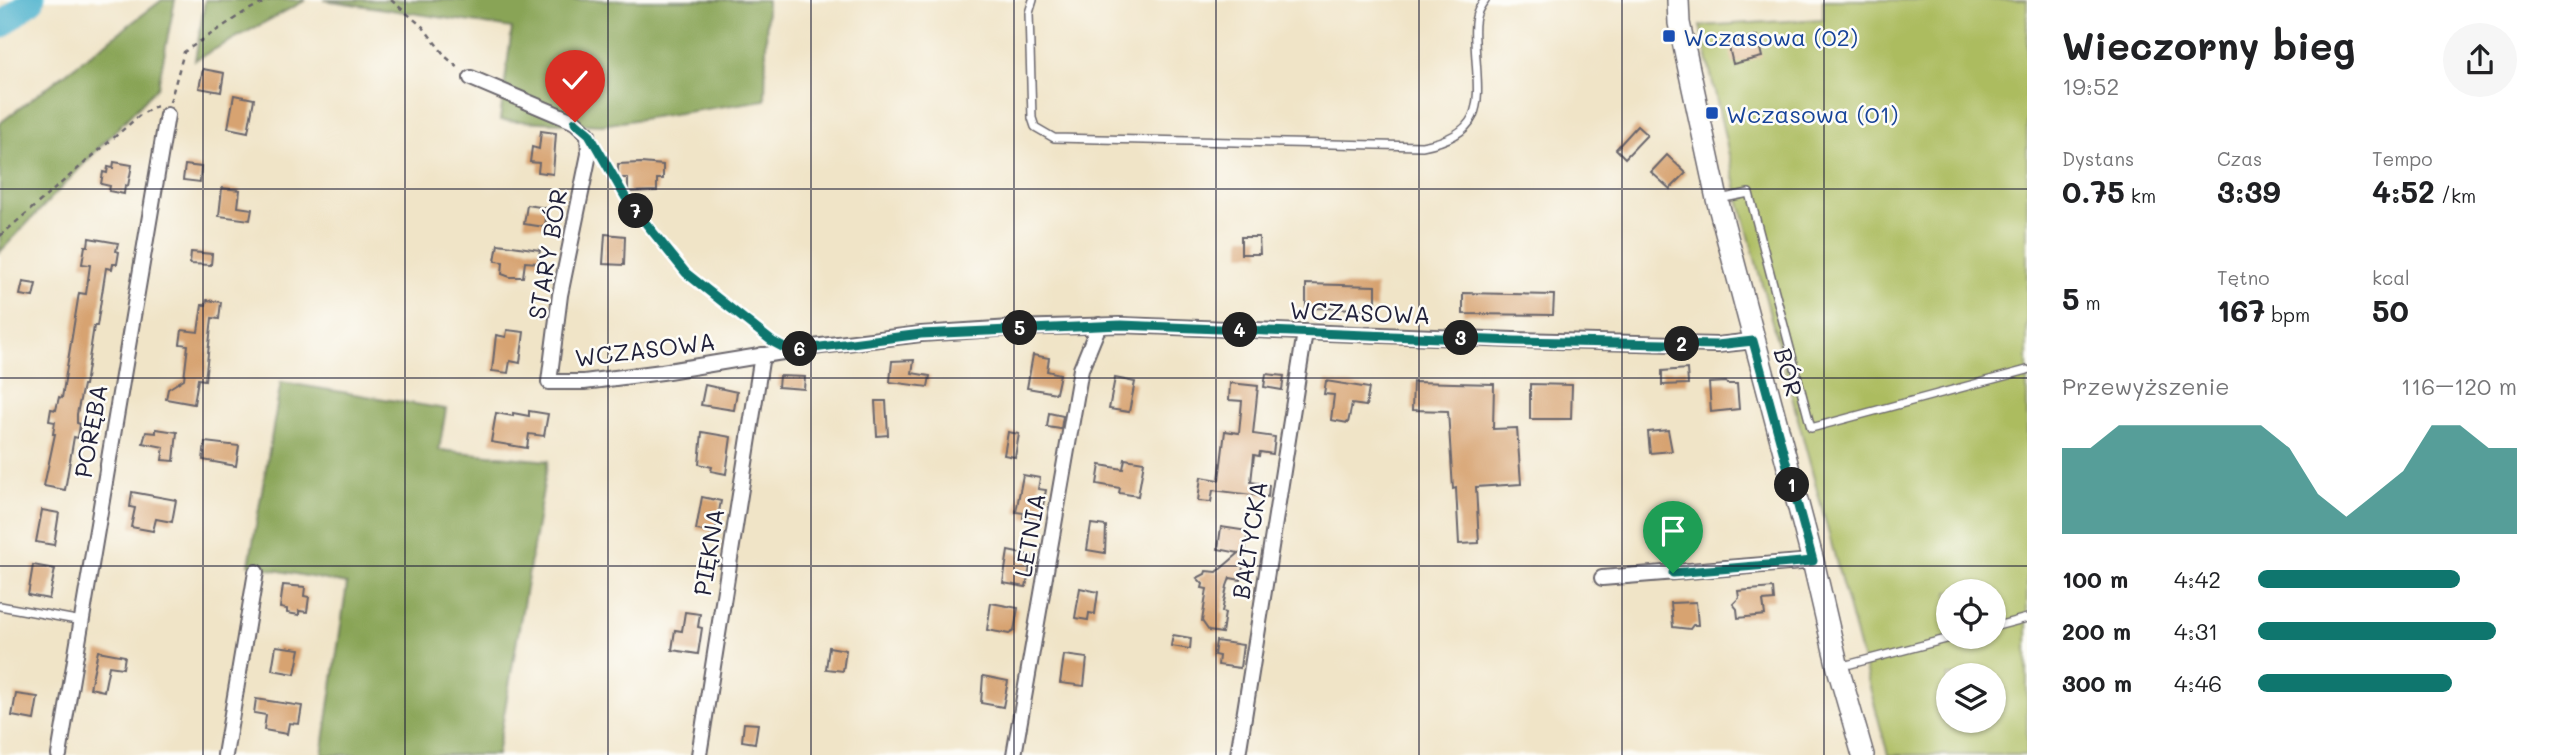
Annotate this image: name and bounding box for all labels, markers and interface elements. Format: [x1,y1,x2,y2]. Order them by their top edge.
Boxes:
text: Wieczorny bieg [2062,20,2355,70]
place label: Wczasowa (02) [1683,21,1858,52]
button: share [2443,23,2517,97]
marker: Wczasowa (02) [1661,28,1677,44]
pin [545,50,605,122]
icon: check [556,61,594,99]
text: 19:52 [2062,71,2119,101]
place label: Wczasowa (01) [1726,98,1899,129]
marker: Wczasowa (01) [1704,105,1720,121]
text: Dystans [2062,146,2134,171]
text: Czas [2217,146,2262,171]
text: Tempo [2372,146,2432,171]
text: 0.75 [2062,171,2125,211]
text: 3:39 [2217,171,2281,211]
text: 4:52 [2372,171,2435,211]
text: km [2125,183,2156,208]
text: /km [2435,183,2476,208]
street label: STARY BÓR [520,187,574,321]
pin: 7 [618,194,654,228]
text: 7 [630,198,641,223]
text: Tętno [2217,265,2270,290]
text: kcal [2372,265,2410,290]
text: 5 [2062,278,2080,318]
text: m [2080,290,2101,315]
text: 167 [2217,290,2265,330]
text: 50 [2372,290,2409,330]
street label: WCZASOWA [1289,294,1431,330]
text: bpm [2265,302,2310,327]
pin: 5 [1002,310,1038,346]
pin: 4 [1222,312,1258,348]
text: 5 [1014,315,1025,340]
text: 4 [1233,317,1246,342]
pin: 3 [1444,320,1478,356]
street label: WCZASOWA [573,325,717,373]
text: 3 [1455,325,1466,350]
pin: 2 [1664,326,1700,362]
text: 2 [1676,331,1687,356]
pin: 6 [782,332,818,366]
text: 6 [794,336,805,361]
street label: BÓR [1768,344,1810,400]
text: Przewyższenie [2062,371,2230,401]
text: 116–120 m [2401,371,2517,401]
street label: PORĘBA [67,382,113,480]
pin: 1 [1774,468,1810,503]
text: 1 [1787,472,1796,497]
street label: BAŁTYCKA [1224,479,1274,601]
street label: LETNIA [1006,491,1052,579]
pin [1643,501,1703,573]
street label: PIĘKNA [686,506,730,598]
icon: arrive [1654,512,1692,550]
text: 100 m [2062,564,2128,594]
text: 4:42 [2174,564,2221,594]
map controls [1936,579,2006,733]
button: locate [1936,579,2006,649]
text: 200 m [2062,616,2131,646]
text: 4:31 [2174,616,2218,646]
button: layers [1936,663,2006,733]
text: 300 m [2062,668,2132,698]
text: 4:46 [2174,668,2222,698]

